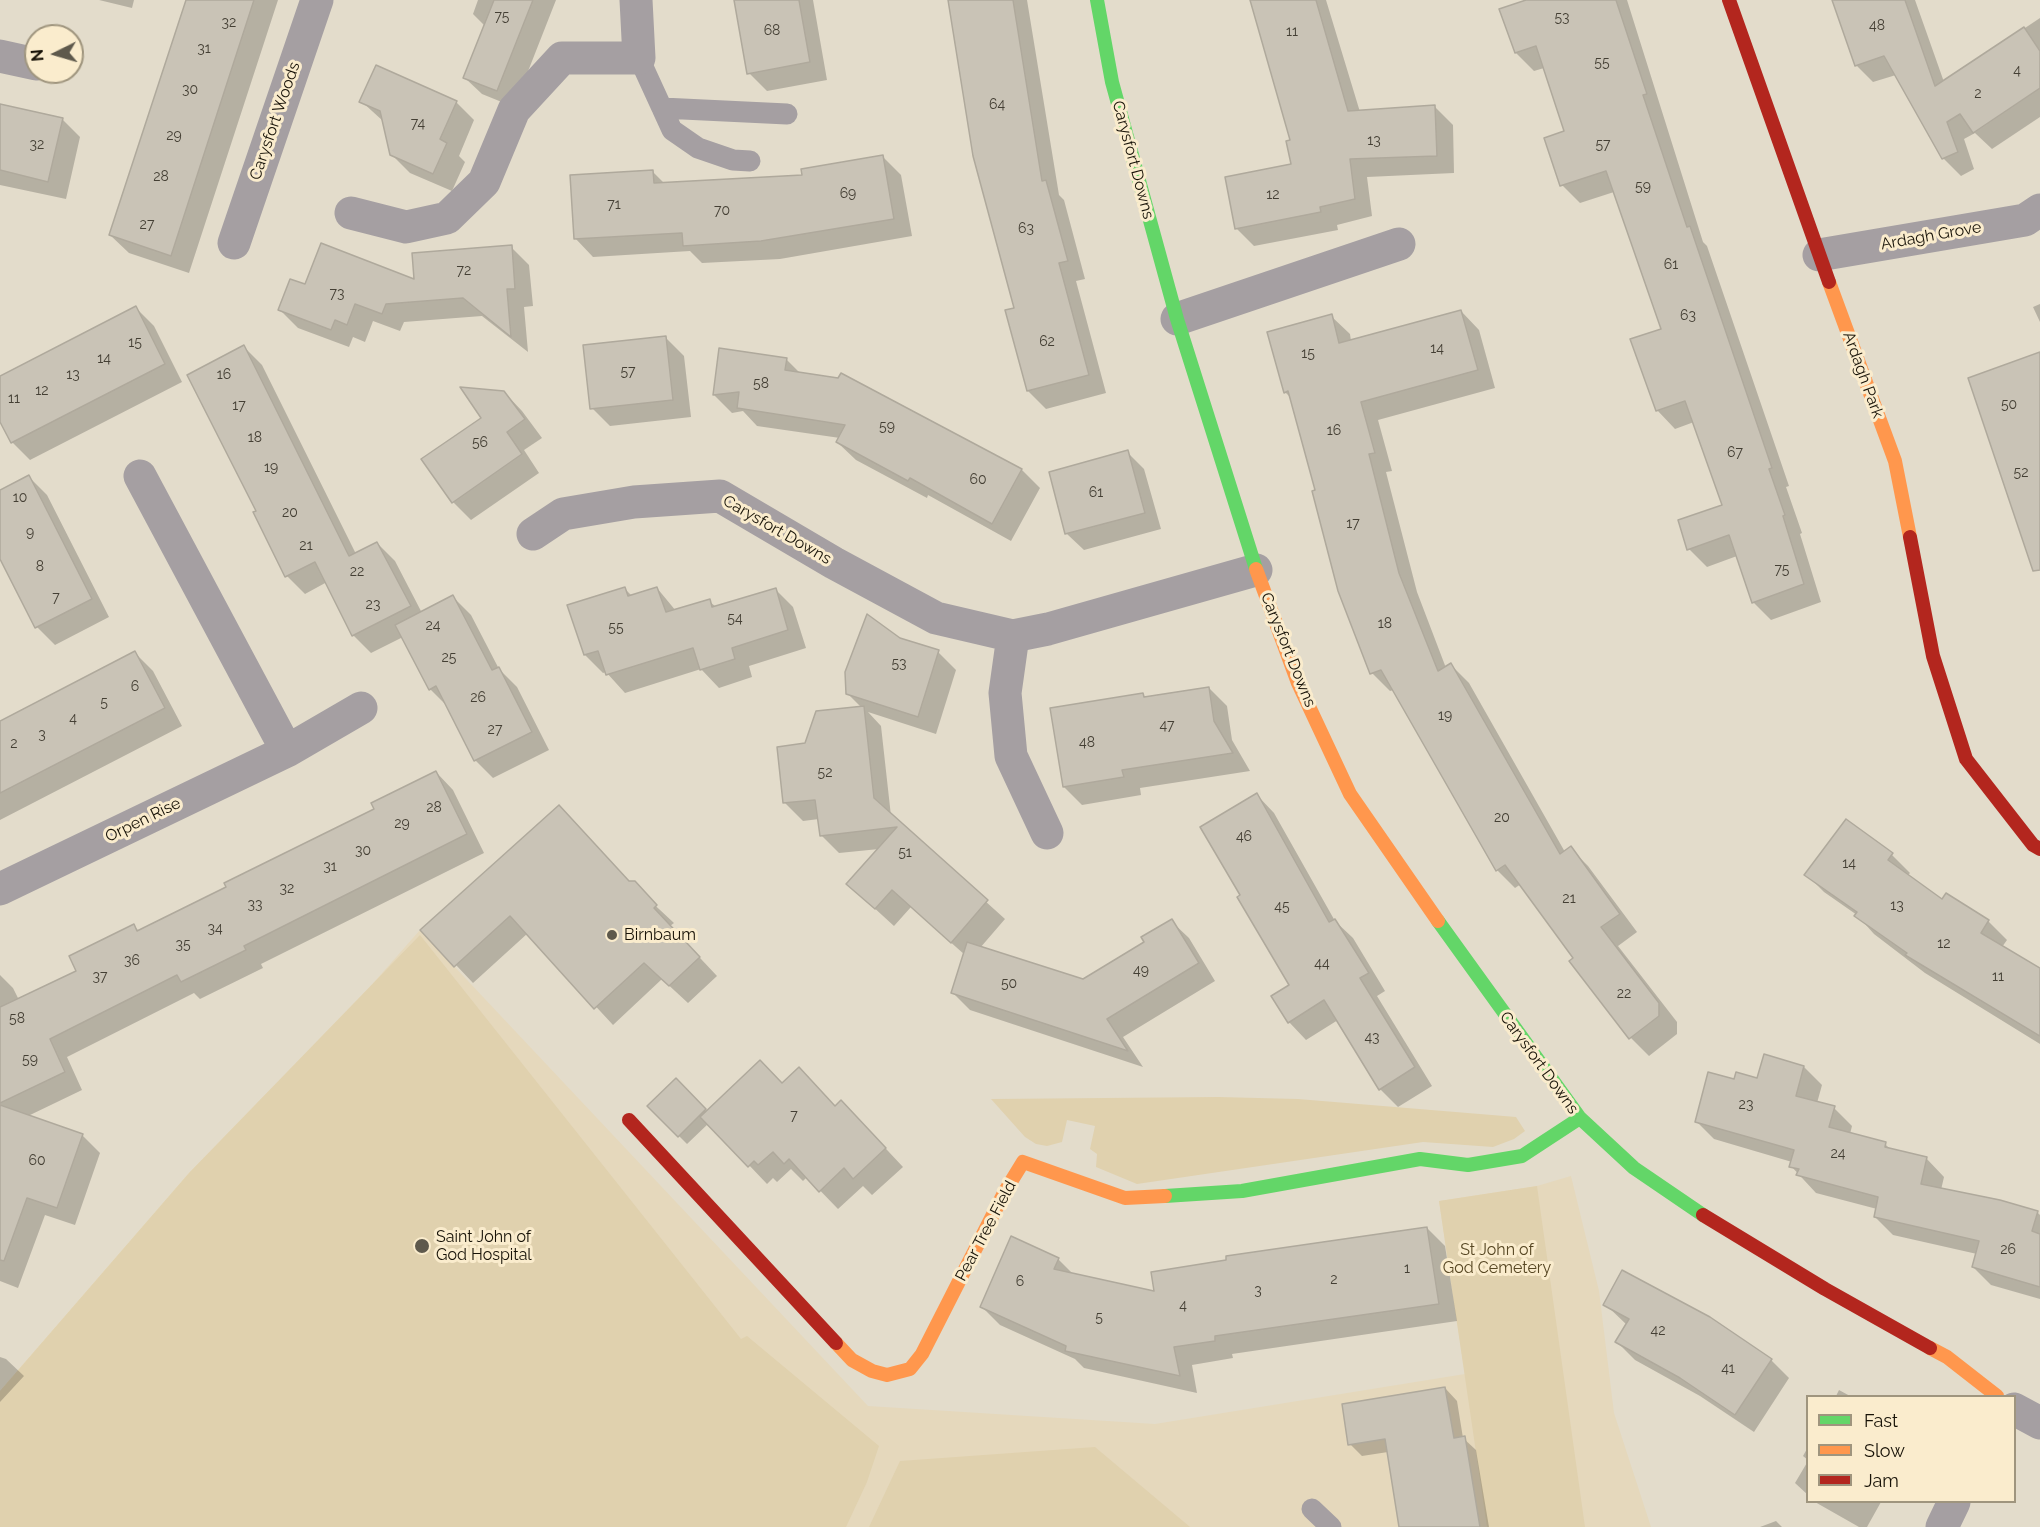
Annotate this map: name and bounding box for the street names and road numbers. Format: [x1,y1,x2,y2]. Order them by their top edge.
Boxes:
street label: Carysfort Woods [246,59,304,183]
street label: Carysfort Downs [1108,99,1158,221]
street label: Ardagh Grove [1879,218,1983,254]
street label: Ardagh Park [1838,329,1888,421]
street label: Carysfort Downs [719,491,835,569]
street label: Carysfort Downs [1256,590,1320,710]
street label: Orpen Rise [102,794,184,846]
street label: Carysfort Downs [1495,1008,1583,1118]
street label: Pear Tree Field [952,1178,1020,1284]

